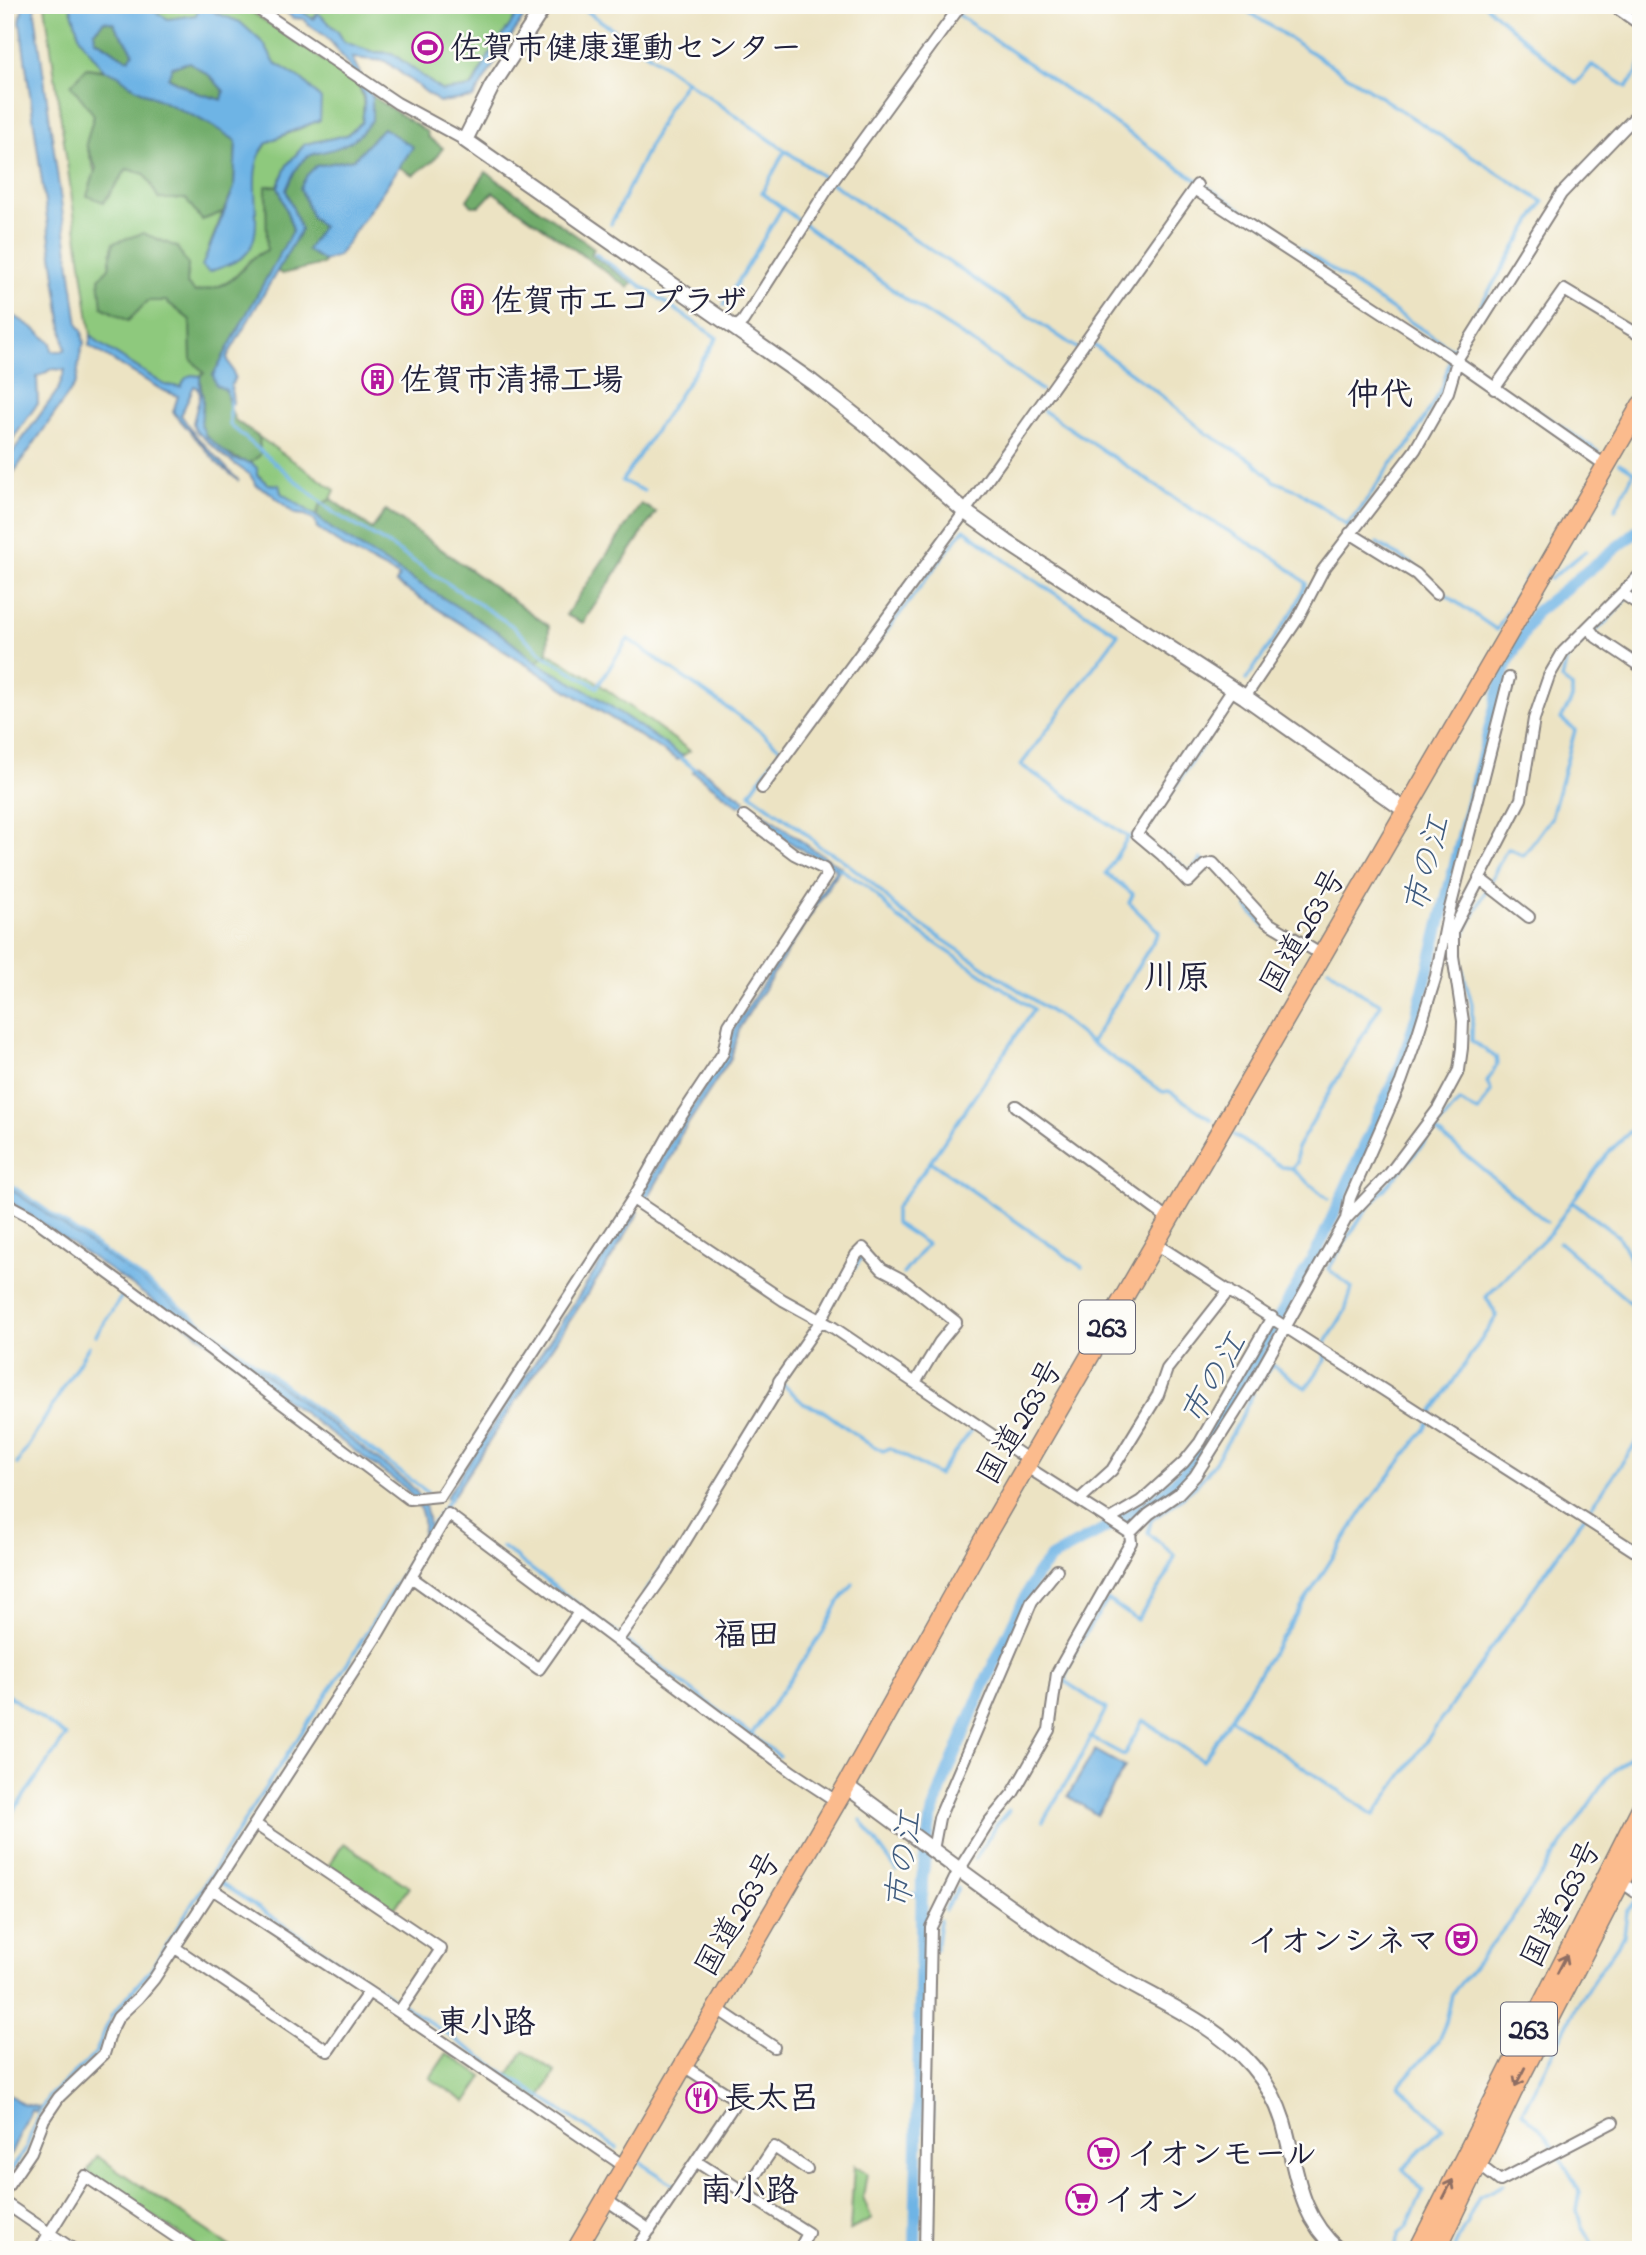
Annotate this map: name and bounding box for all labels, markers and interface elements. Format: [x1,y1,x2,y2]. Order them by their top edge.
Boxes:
place label: 佐賀市健康運動センター [450,27,802,74]
sports icon: 佐賀市健康運動センター [410,30,444,64]
place label: 佐賀市エコプラザ [491,280,747,327]
building icon: 佐賀市エコプラザ [451,283,485,317]
place label: 佐賀市清掃工場 [400,359,624,406]
building icon: 佐賀市清掃工場 [360,362,394,396]
district label: 仲代 [1347,373,1413,421]
water label: 市の江 [1393,810,1465,919]
street label: 国道263号 [1250,860,1360,1004]
district label: 川原 [1144,956,1210,1004]
road number: 263 [1079,1301,1135,1354]
water label: 市の江 [1170,1324,1261,1435]
street label: 国道263号 [967,1351,1077,1495]
district label: 福田 [714,1613,780,1661]
water label: 市の江 [875,1807,937,1913]
street label: 国道263号 [1511,1832,1616,1977]
street label: 国道263号 [685,1843,795,1987]
place label: イオンシネマ [1248,1920,1439,1967]
theatre icon: イオンシネマ [1445,1923,1479,1957]
one-way arrow [1556,1954,1570,1975]
district label: 東小路 [437,2001,536,2049]
road number: 263 [1501,2002,1557,2056]
one-way arrow [1513,2066,1527,2087]
place label: 長太呂 [724,2077,820,2124]
restaurant icon: 長太呂 [684,2080,718,2114]
place label: イオンモール [1127,2133,1317,2180]
supermarket icon: イオンモール [1087,2136,1121,2170]
district label: 南小路 [700,2169,799,2217]
place label: イオン [1104,2179,1199,2226]
one-way arrow [1442,2179,1456,2199]
supermarket icon: イオン [1064,2182,1098,2216]

